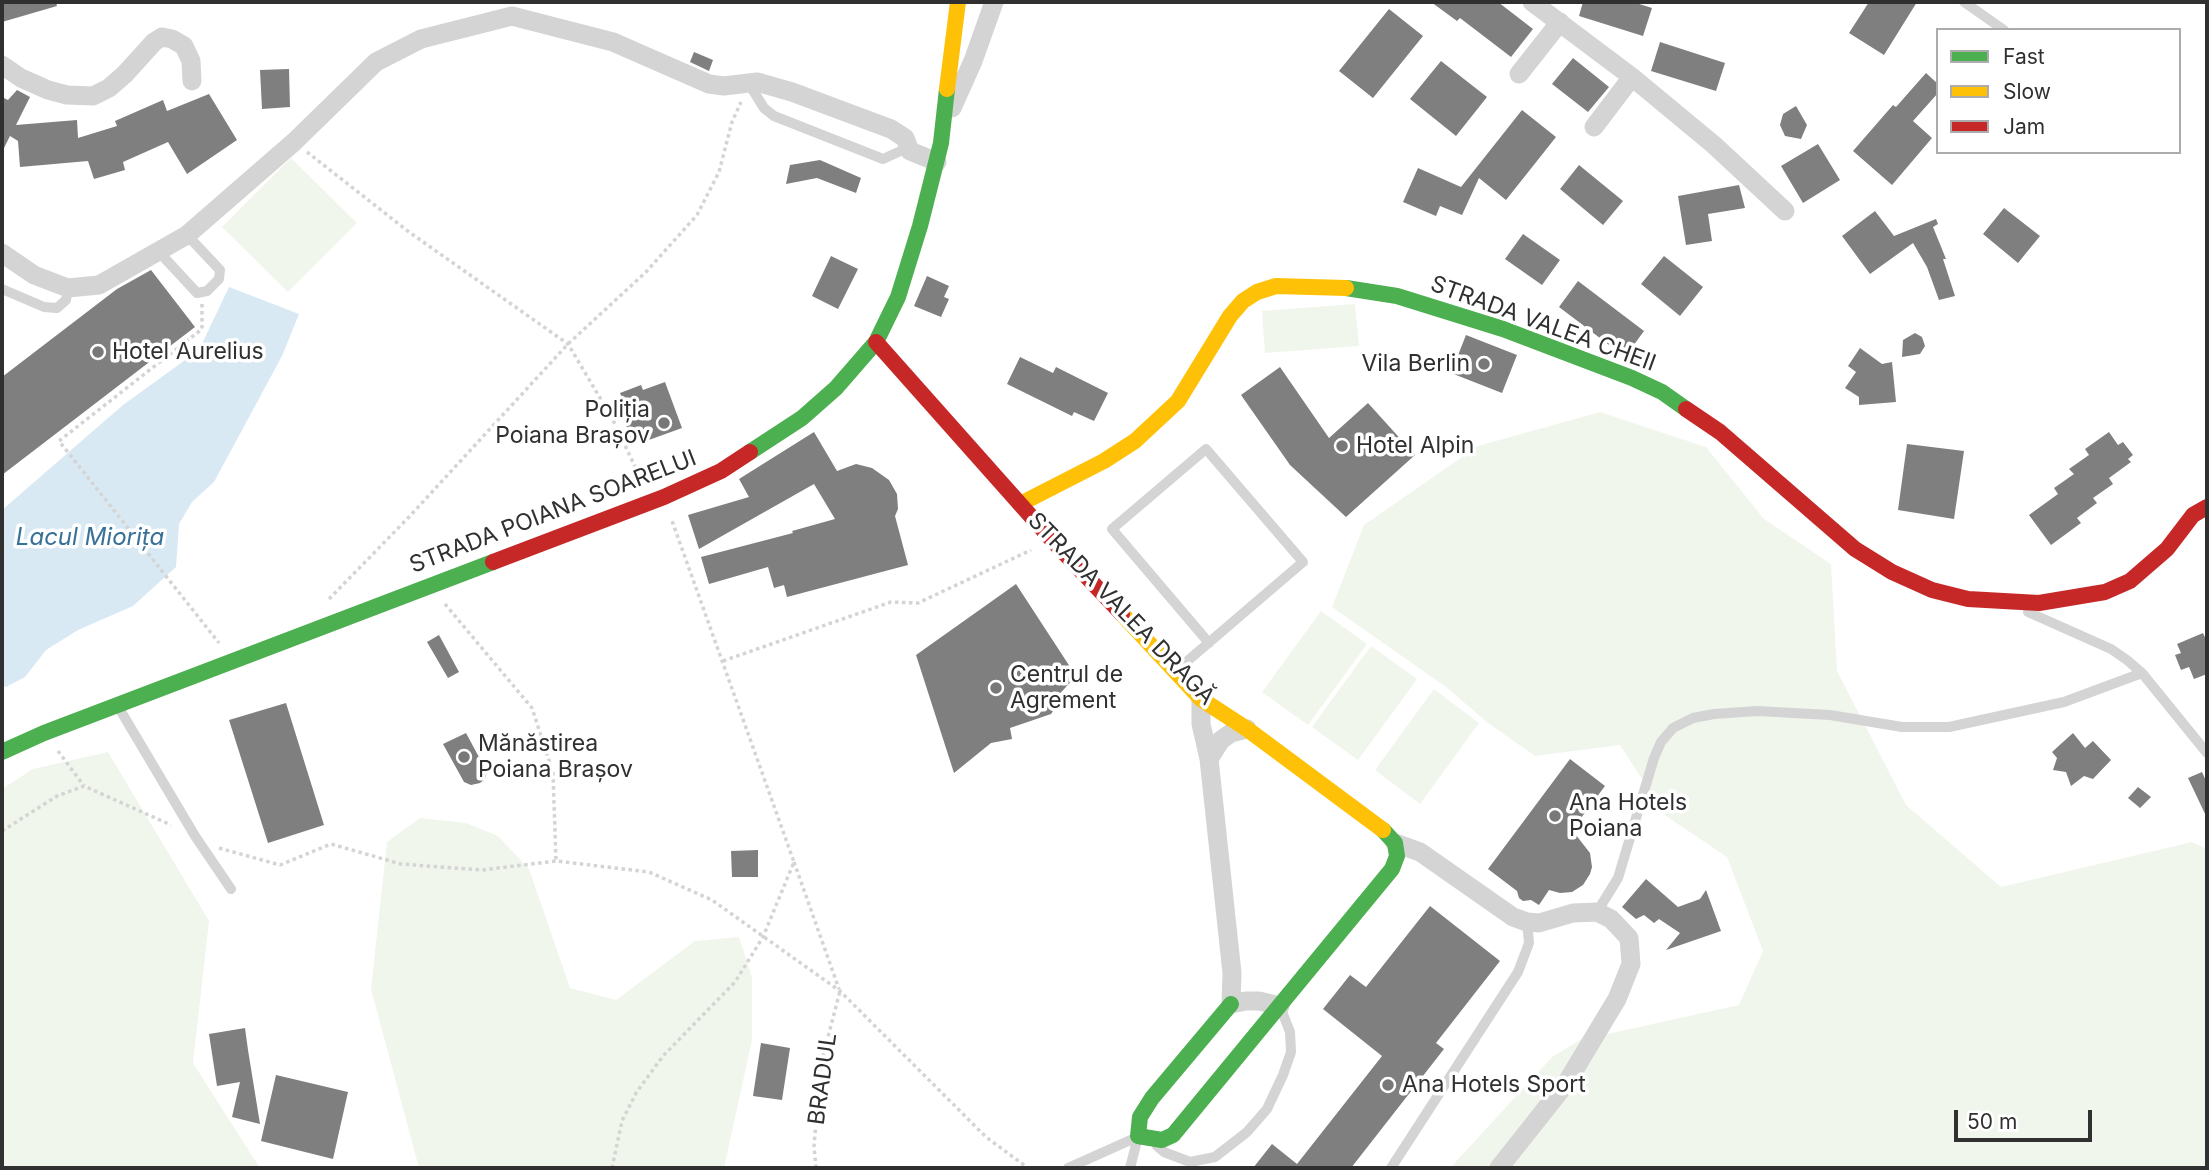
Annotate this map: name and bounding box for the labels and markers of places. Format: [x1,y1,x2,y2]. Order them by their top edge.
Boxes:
place label: Hotel Aurelius [112,338,264,366]
marker: Hotel Aurelius [90,344,106,360]
place label: Vila Berlin [1361,350,1470,378]
marker: Vila Berlin [1476,356,1492,372]
place label: Poliția Poiana Brașov [495,396,650,450]
marker: Poliția Poiana Brașov [656,415,672,431]
place label: Hotel Alpin [1356,432,1474,460]
marker: Hotel Alpin [1334,438,1350,454]
place label: Centrul de Agrement [1010,661,1123,715]
marker: Centrul de Agrement [988,680,1004,696]
place label: Mănăstirea Poiana Brașov [478,730,633,784]
marker: Mănăstirea Poiana Brașov [456,749,472,765]
place label: Ana Hotels Poiana [1569,789,1687,843]
marker: Ana Hotels Poiana [1547,808,1563,824]
place label: Ana Hotels Sport [1402,1071,1586,1099]
marker: Ana Hotels Sport [1380,1077,1396,1093]

